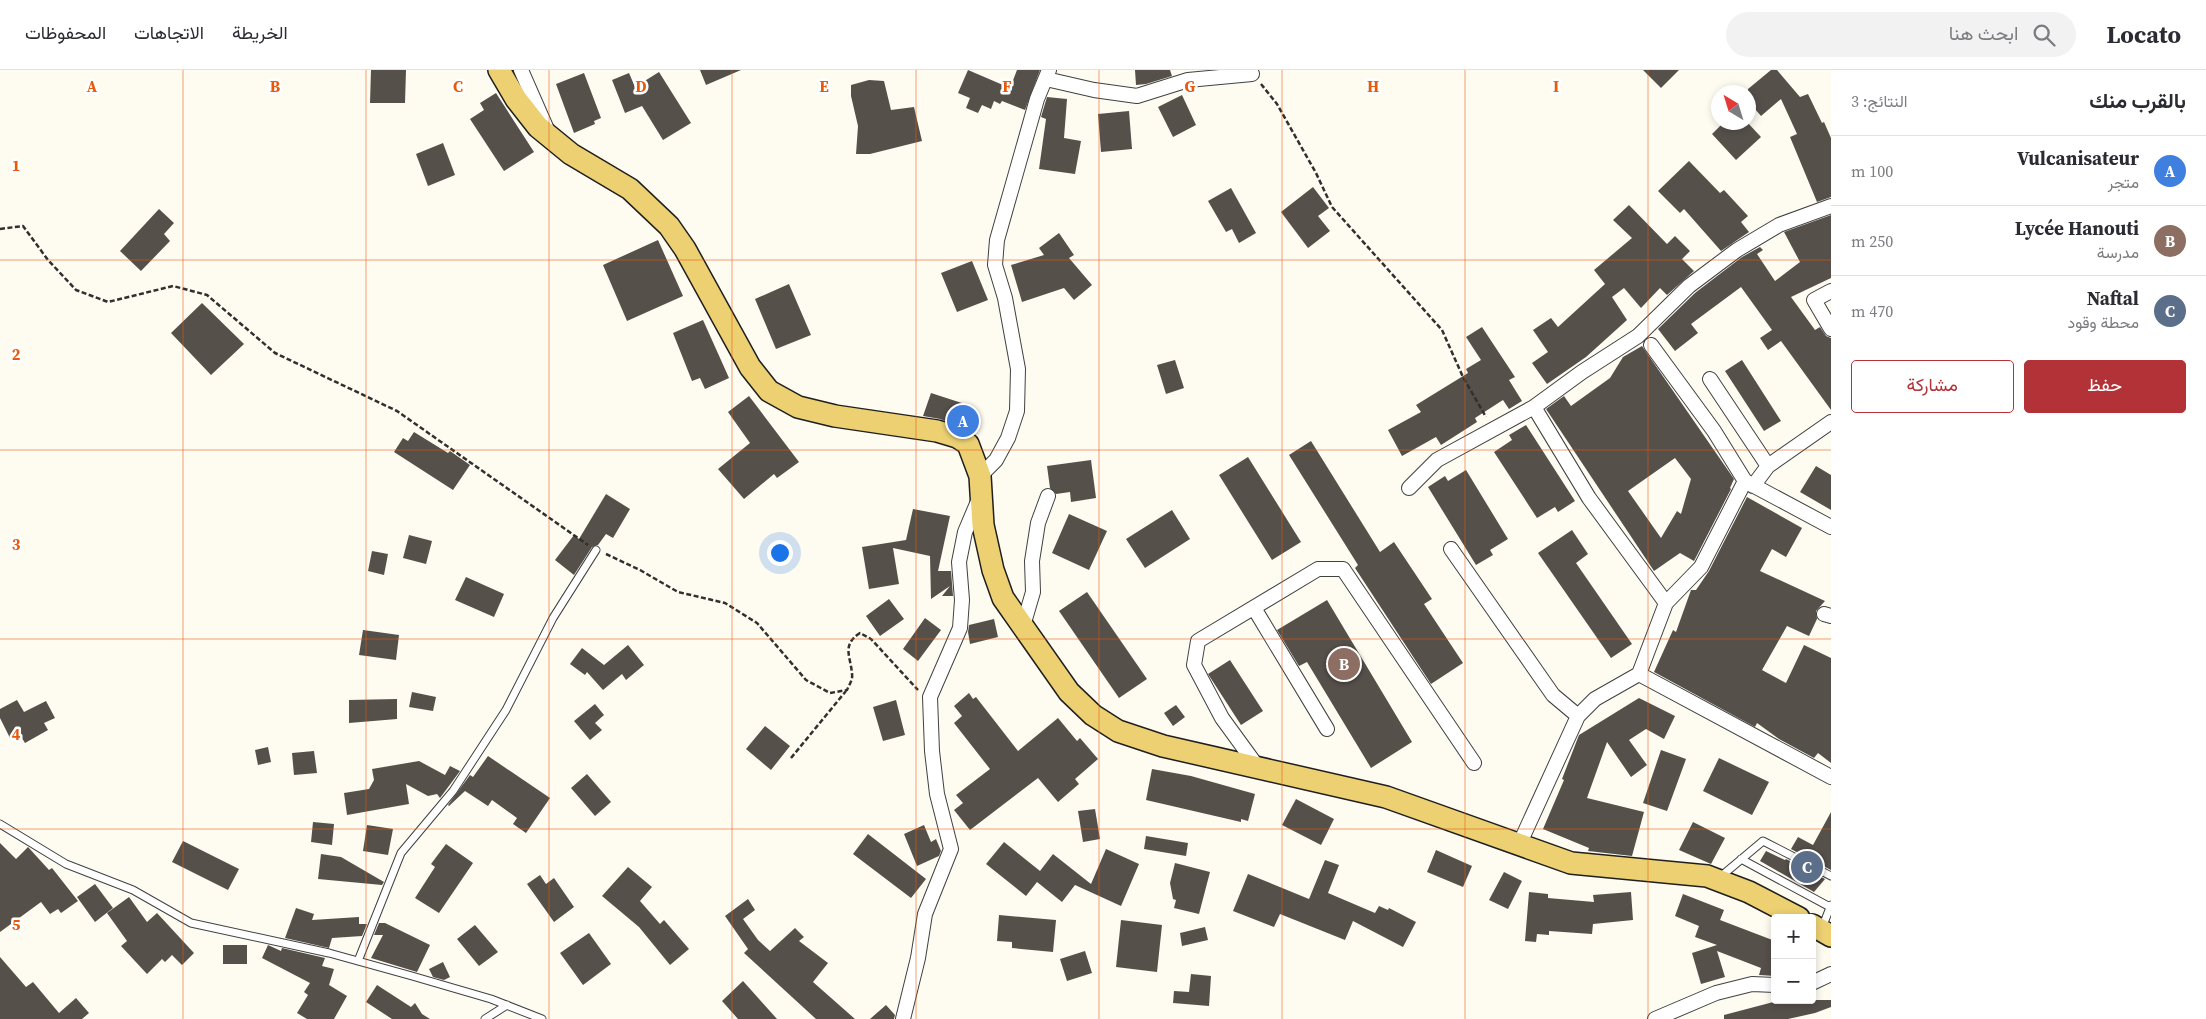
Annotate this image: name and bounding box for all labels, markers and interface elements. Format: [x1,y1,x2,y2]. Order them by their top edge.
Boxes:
search box [1726,12,2076,57]
text: Locato [2106,18,2181,51]
text: المحفوظات [25,20,106,45]
text: الاتجاهات [134,20,204,45]
text: الخريطة [232,20,288,45]
text: ابحث هنا [1949,20,2018,46]
icon: search [2030,21,2058,49]
text: A [87,75,98,97]
text: B [270,75,281,97]
text: C [453,75,463,97]
text: D [635,75,647,97]
text: E [819,75,829,97]
text: F [1002,75,1012,97]
text: G [1185,75,1196,97]
text: H [1367,75,1379,97]
text: I [1553,75,1559,97]
north arrow [1711,85,1756,130]
text: بالقرب منك [2089,86,2186,115]
text: النتائج: 3 [1851,90,1907,112]
text: Vulcanisateur [2017,145,2139,171]
text: 1 [12,154,20,176]
text: 100 m [1851,160,1893,182]
text: A [2165,160,2175,182]
text: متجر [2108,171,2139,193]
text: Lycée Hanouti [2015,215,2139,241]
text: 250 m [1851,230,1893,252]
text: B [2165,230,2175,252]
text: مدرسة [2097,241,2139,263]
text: Naftal [2087,285,2139,311]
text: 470 m [1851,300,1893,322]
text: C [2165,300,2175,322]
text: محطة وقود [2068,311,2139,333]
text: 2 [12,343,21,365]
button: مشاركة [1851,360,2014,413]
button: حفظ [2024,360,2186,413]
pin: A [947,402,979,440]
text: 3 [12,533,21,555]
your location [767,540,793,566]
pin: B [1328,645,1360,683]
text: 4 [12,723,21,745]
pin: C [1791,848,1823,886]
text: 5 [12,913,21,935]
map controls [1771,914,1816,1004]
button: + [1771,914,1816,959]
button: − [1771,959,1816,1004]

